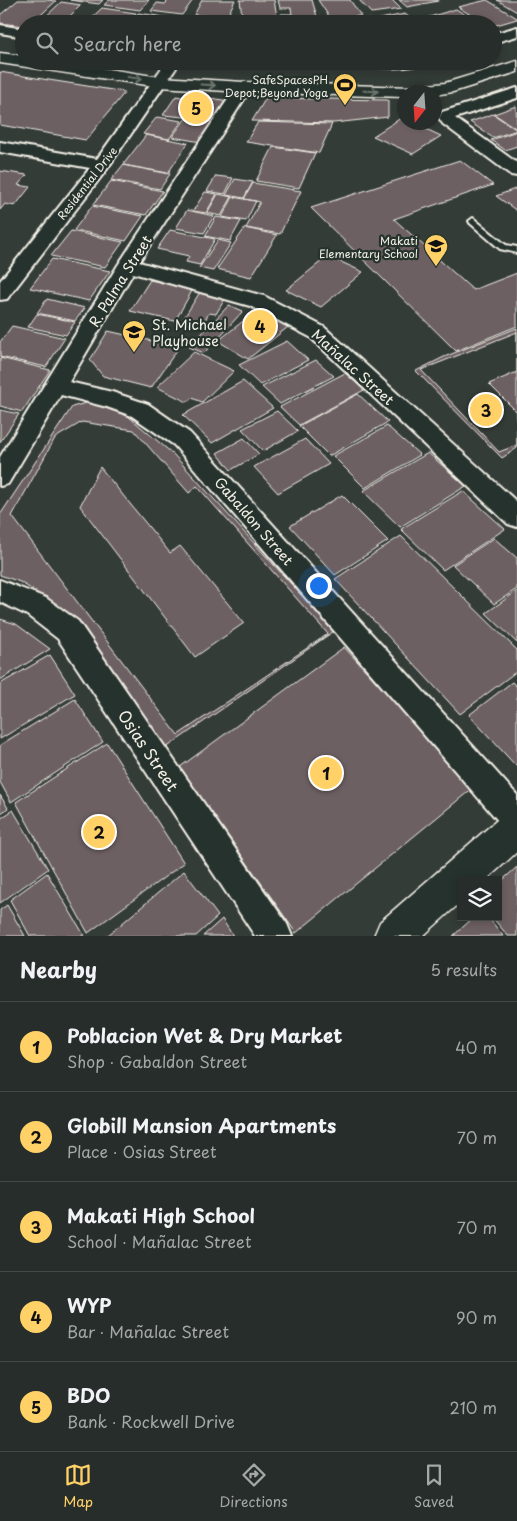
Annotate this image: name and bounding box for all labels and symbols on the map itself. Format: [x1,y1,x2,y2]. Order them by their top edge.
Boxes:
place label: SafeSpacesPH Depot;Beyond Yoga [225,71,328,101]
sports icon: SafeSpacesPH Depot;Beyond Yoga [332,72,358,106]
one-way arrow [126,74,142,84]
one-way arrow [200,80,216,89]
north arrow [397,85,442,130]
one-way arrow [362,86,378,96]
pin: 5 [180,89,212,127]
street label: Residential Drive [53,143,121,223]
street label: R. Palma Street [83,231,157,331]
place label: Makati Elementary School [319,232,418,262]
school or university icon: Makati Elementary School [423,233,449,267]
pin: 4 [244,307,276,345]
place label: St. Michael Playhouse [152,314,227,351]
school or university icon: St. Michael Playhouse [121,319,147,353]
street label: Mañalac Street [307,324,399,410]
pin: 3 [470,391,502,429]
street label: Gabaldon Street [210,472,299,570]
your location [306,573,332,599]
street label: Osias Street [113,704,186,796]
pin: 1 [310,754,342,792]
pin: 2 [83,813,115,851]

